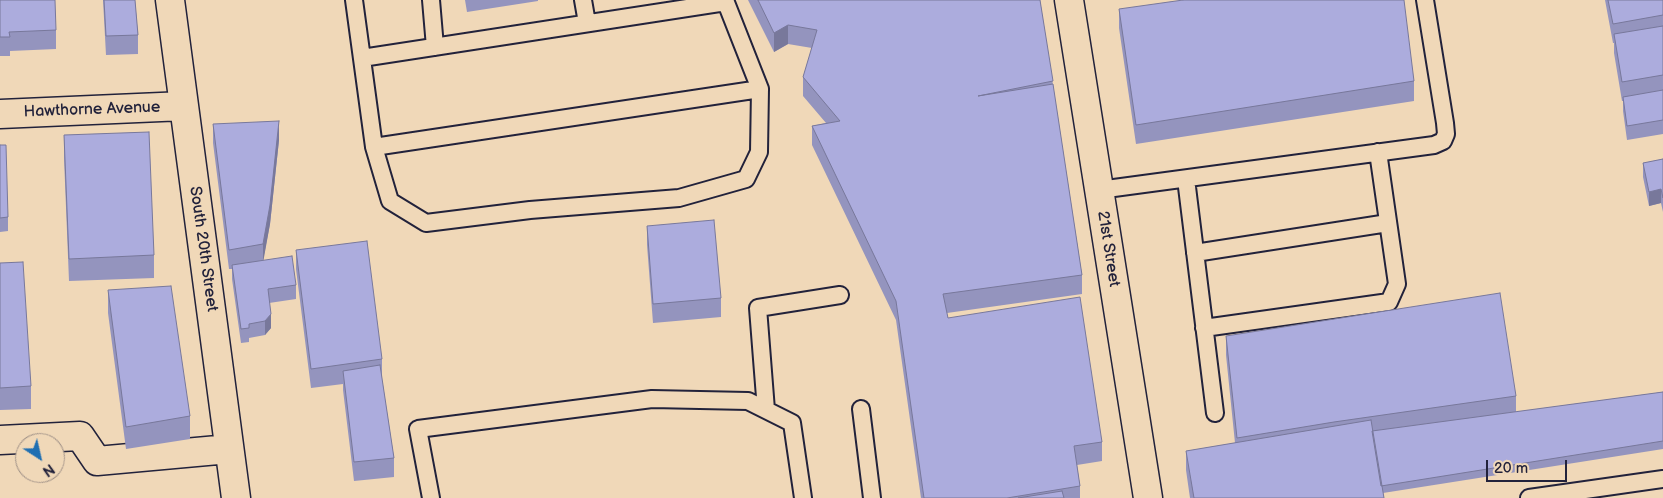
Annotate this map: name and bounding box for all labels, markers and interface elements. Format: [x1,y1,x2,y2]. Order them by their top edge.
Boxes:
street label: Hawthorne Avenue [23,98,161,122]
street label: South 20th Street [185,185,221,313]
street label: 21st Street [1093,210,1123,288]
north arrow [15,433,65,483]
scale bar [1488,450,1569,482]
text: 20 m [1494,459,1528,478]
text: N [39,460,58,480]

